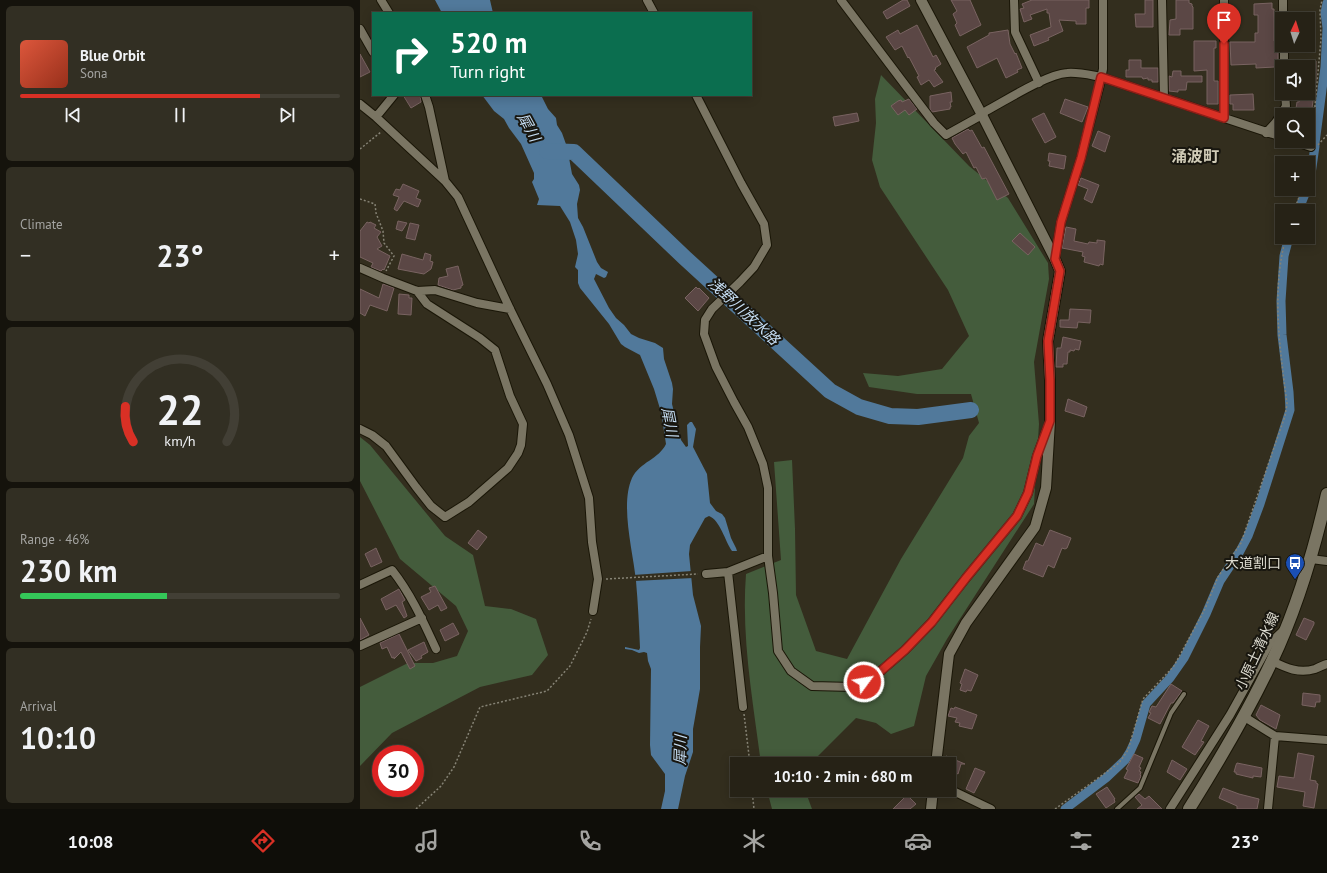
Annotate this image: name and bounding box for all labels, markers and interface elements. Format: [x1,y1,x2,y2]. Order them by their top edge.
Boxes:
pin [1207,3,1241,44]
icon: arrive [1213,9,1235,31]
north arrow [1275,12,1315,52]
map controls [1275,12,1315,244]
text: 520 m [450,24,527,61]
icon: right [384,28,436,80]
text: Blue Orbit [80,46,145,65]
text: Turn right [450,60,525,83]
button: sound [1275,60,1315,100]
text: Sona [80,65,107,82]
icon: previous [62,104,84,126]
icon: pause [169,104,191,126]
icon: next [276,104,298,126]
button: search [1275,108,1315,148]
water label: 犀川 [513,109,546,146]
district label: 涌波町 [1171,146,1219,166]
button: + [1275,156,1315,196]
button: − [1275,204,1315,244]
text: Climate [20,216,63,233]
text: 23° [156,236,204,275]
text: − [20,241,31,269]
text: + [329,241,340,269]
water label: 浅野川放水路 [705,273,785,350]
text: 22 [156,383,204,436]
water label: 犀川 [658,405,683,440]
text: km/h [164,431,196,450]
text: Range · 46% [20,531,89,548]
text: 230 km [20,551,118,590]
bus stop icon: 大道割口 [1284,552,1306,580]
place label: 大道割口 [1225,554,1281,572]
street label: 小原土清水線 [1231,609,1283,693]
position arrow [843,661,885,703]
text: Arrival [20,698,56,715]
text: 10:10 [20,718,96,757]
water label: 犀川 [670,733,690,765]
speed limit sign: 30 [372,745,424,797]
text: 10:10 · 2 min · 680 m [774,767,912,786]
icon: directions [249,827,277,855]
icon: music [413,827,441,855]
icon: phone [576,827,604,855]
icon: climate [740,827,768,855]
icon: car [904,827,932,855]
icon: filters [1067,827,1095,855]
text: 10:08 [68,830,113,853]
text: 23° [1231,830,1259,853]

